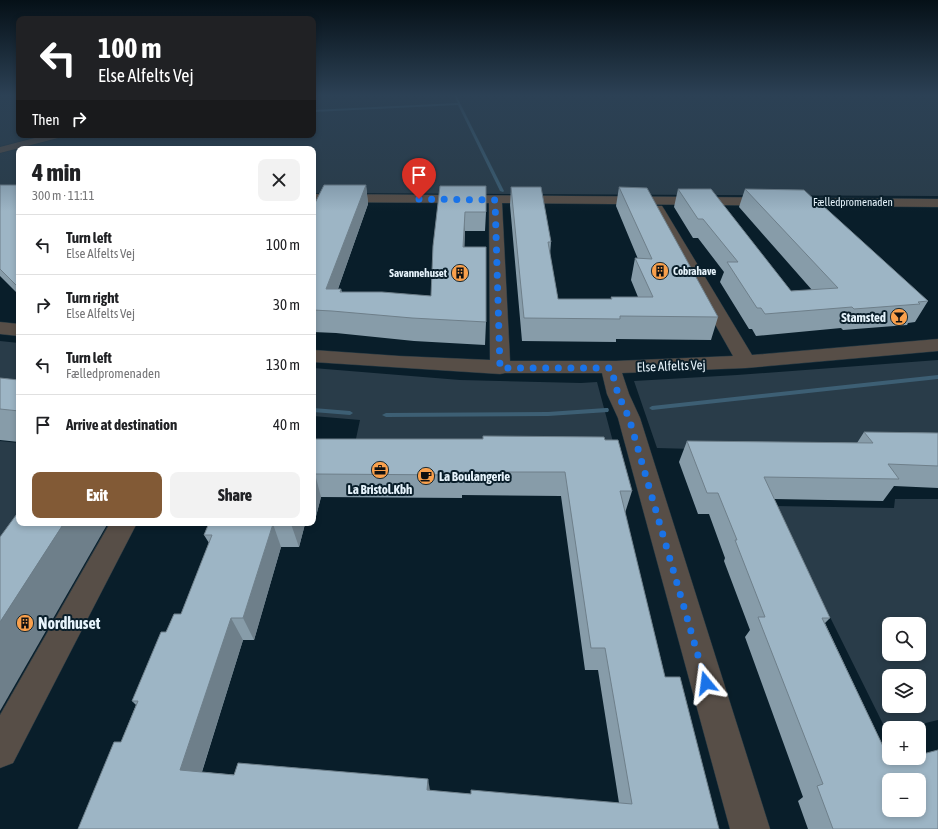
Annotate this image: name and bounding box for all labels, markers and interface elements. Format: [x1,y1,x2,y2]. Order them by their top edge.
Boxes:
icon: left [32,32,84,84]
text: 100 m [98,32,161,64]
text: Else Alfelts Vej [98,65,194,86]
icon: right [68,108,90,130]
text: Then [32,111,60,128]
pin [402,158,436,199]
text: 4 min [32,159,81,186]
button: close [258,159,300,201]
icon: arrive [408,164,430,186]
text: 300 m · 11:11 [32,188,95,203]
street label: Fælledpromenaden [813,196,893,208]
text: Turn left [66,229,112,246]
icon: left [32,234,54,256]
text: 100 m [266,236,300,253]
text: Else Alfelts Vej [66,246,135,261]
building icon: Cobrahave [650,261,670,281]
building icon: Savannehuset [450,263,470,283]
place label: Cobrahave [673,265,716,277]
place label: Savannehuset [389,267,448,279]
text: Turn right [66,289,119,306]
icon: right [32,294,54,316]
text: 30 m [273,296,300,313]
text: Else Alfelts Vej [66,306,135,321]
bar icon: Stamsted [889,307,909,327]
place label: Stamsted [841,310,886,325]
text: Turn left [66,349,112,366]
icon: left [32,354,54,376]
text: 130 m [266,356,300,373]
street label: Else Alfelts Vej [636,357,706,375]
text: Fælledpromenaden [66,366,160,381]
icon: arrive [32,414,54,436]
text: Arrive at destination [66,416,177,433]
text: 40 m [273,416,300,433]
office icon: La Bristol.Kbh [370,460,390,480]
cafe icon: La Boulangerie [416,466,436,486]
place label: La Boulangerie [439,469,510,484]
button: Exit [32,472,162,518]
button: Share [170,472,300,518]
place label: La Bristol.Kbh [348,482,412,497]
building icon: Nordhuset [15,613,35,633]
place label: Nordhuset [38,614,101,632]
map controls [882,617,926,817]
button: search [882,617,926,661]
position arrow [685,662,727,704]
button: layers [882,669,926,713]
button: + [882,721,926,765]
button: − [882,773,926,817]

